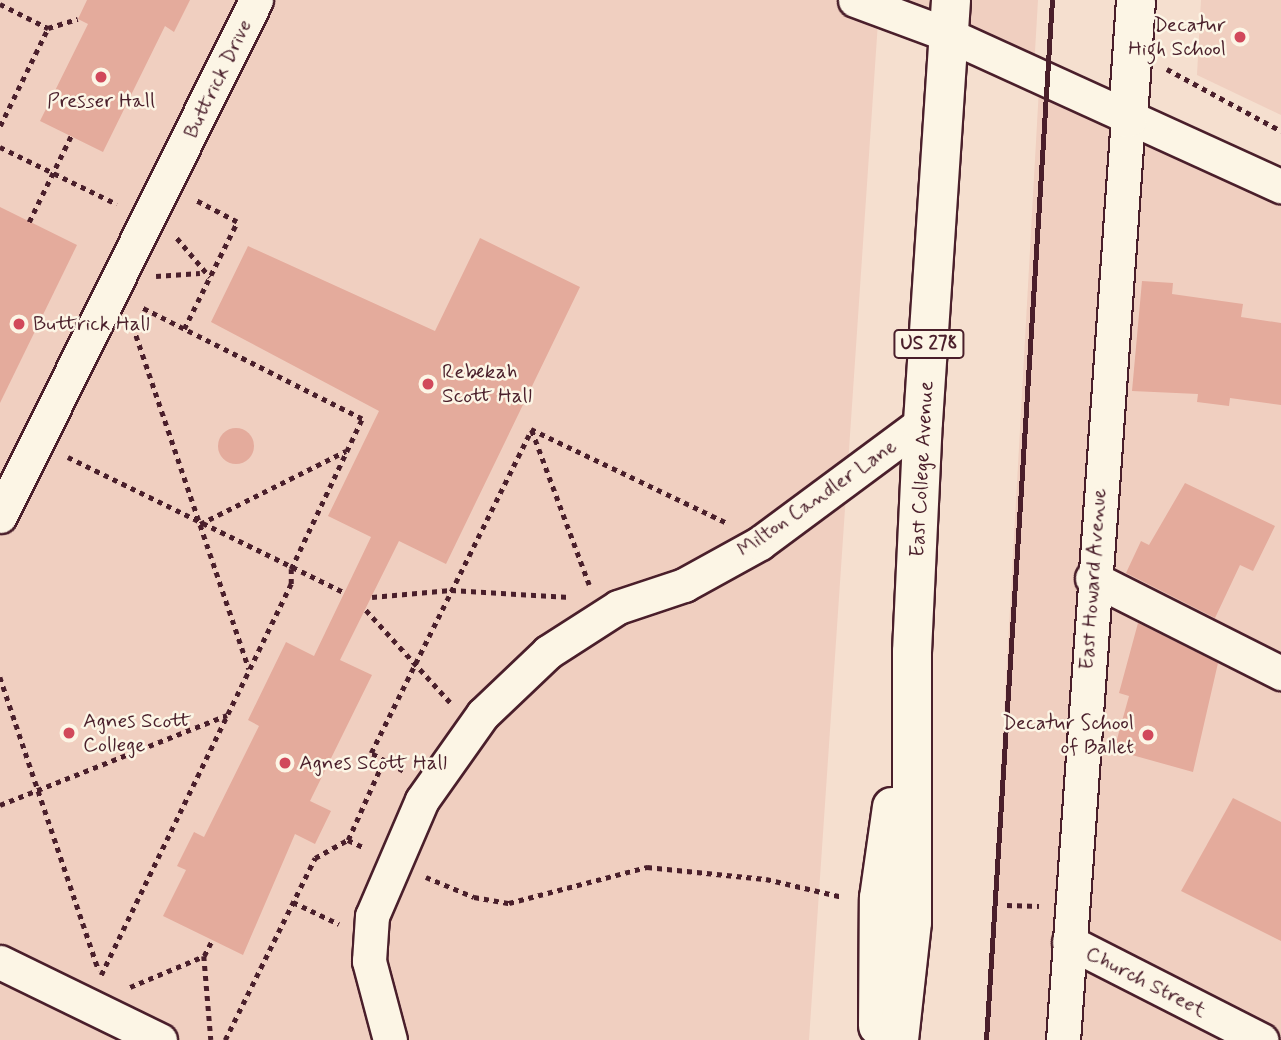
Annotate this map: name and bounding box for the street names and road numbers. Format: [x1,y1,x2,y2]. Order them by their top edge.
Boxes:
street label: Buttrick Drive [178,15,258,143]
road number: US 278 [892,328,966,360]
street label: East College Avenue [905,380,939,558]
street label: Milton Candler Lane [734,435,900,561]
street label: East Howard Avenue [1074,488,1112,670]
street label: Church Street [1081,941,1211,1023]

